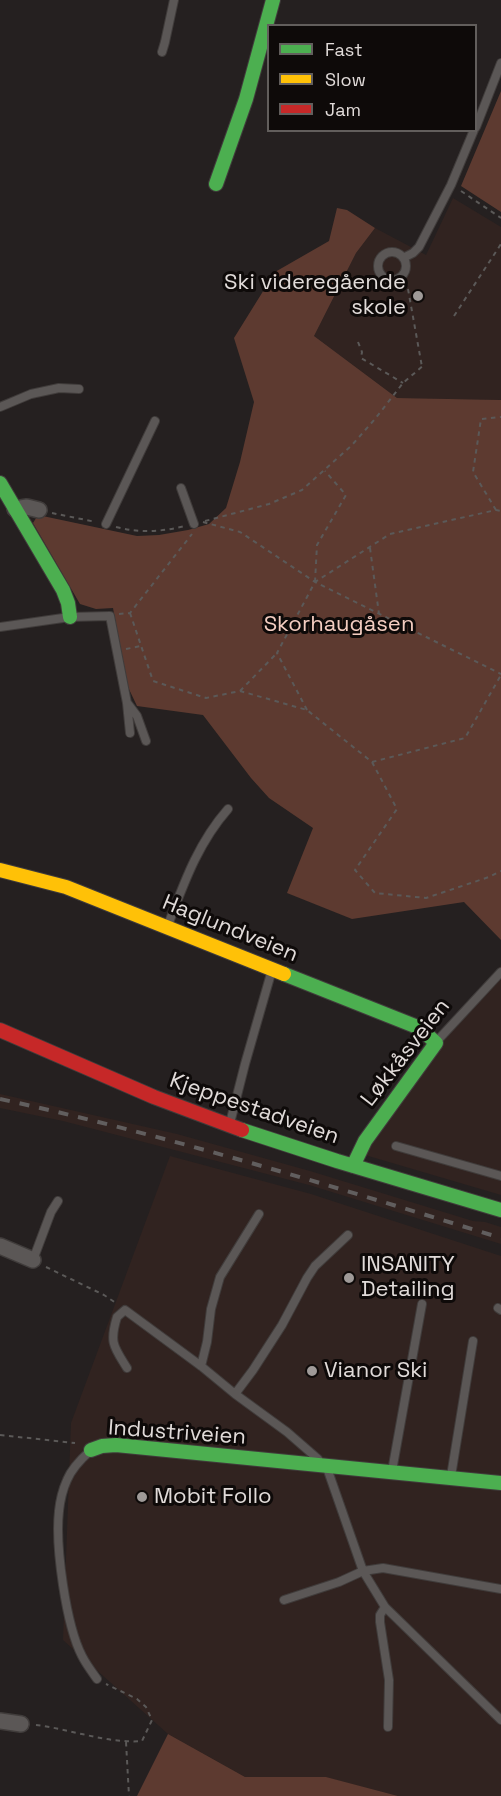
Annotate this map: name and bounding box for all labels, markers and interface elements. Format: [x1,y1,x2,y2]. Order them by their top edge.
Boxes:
legend [267,24,477,132]
text: Fast [325,38,362,61]
text: Slow [325,68,366,91]
text: Jam [325,98,361,121]
place label: Ski videregående skole [224,270,406,322]
marker: Ski videregående skole [411,289,425,303]
park label: Skorhaugåsen [264,612,414,638]
street label: Haglundveien [158,890,302,968]
street label: Løkkåsveien [356,994,456,1112]
street label: Kjeppestadveien [166,1068,342,1150]
place label: INSANITY Detailing [361,1252,455,1304]
marker: INSANITY Detailing [342,1271,356,1285]
place label: Vianor Ski [324,1358,427,1384]
marker: Vianor Ski [305,1364,319,1378]
street label: Industriveien [107,1415,247,1451]
place label: Mobit Follo [154,1484,272,1510]
marker: Mobit Follo [135,1490,149,1504]

